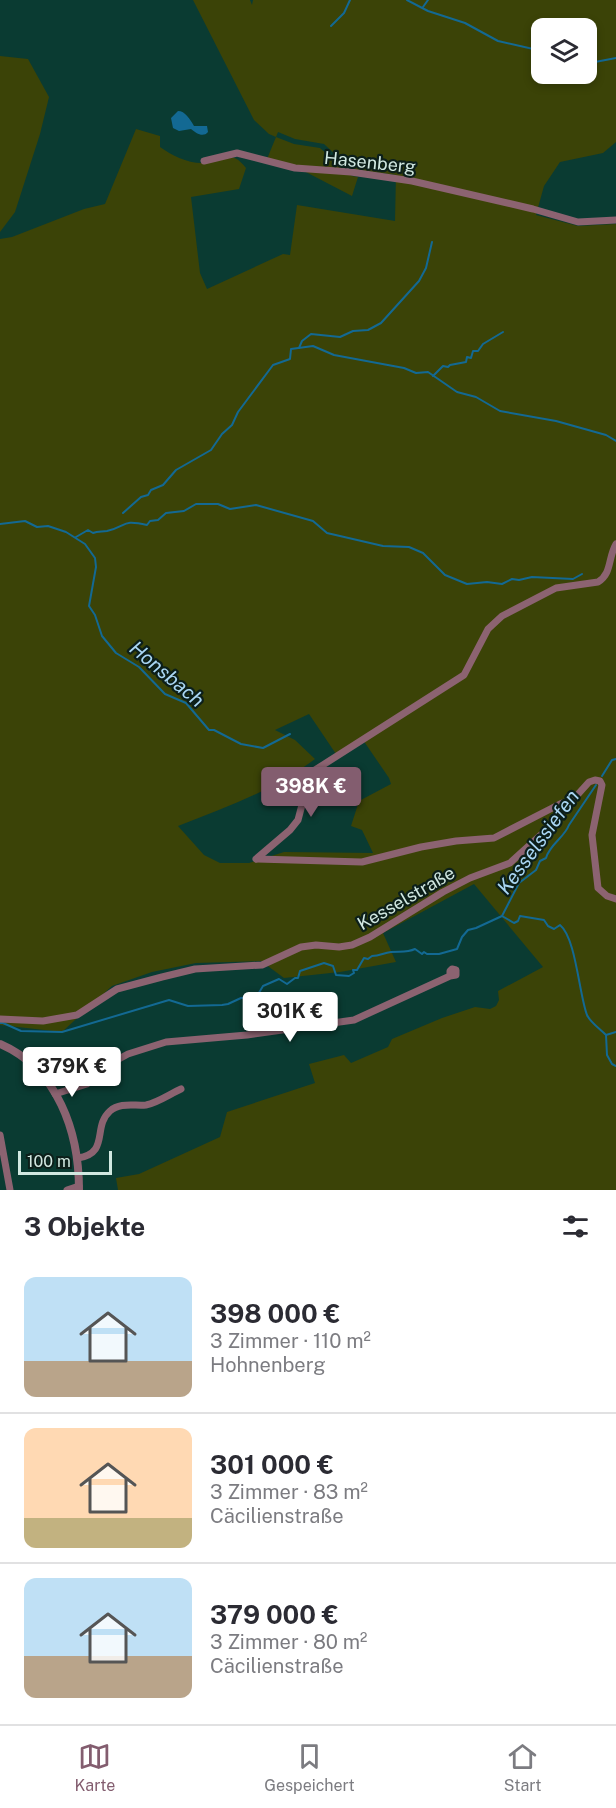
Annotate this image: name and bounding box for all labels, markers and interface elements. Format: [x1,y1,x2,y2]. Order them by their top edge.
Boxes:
map controls [531,18,597,84]
button: layers [531,18,597,84]
street label: Hasenberg [323,147,417,177]
water label: Honsbach [125,636,209,712]
pin: 398K € [262,767,360,818]
text: 398K € [275,774,347,798]
water label: Kesselssiefen [492,785,584,899]
street label: Kesselstraße [354,862,458,934]
pin: 301K € [241,992,339,1043]
text: 301K € [257,999,323,1023]
pin: 379K € [23,1047,121,1098]
text: 379K € [37,1054,107,1078]
scale bar [18,1148,112,1176]
text: 100 m [27,1152,71,1171]
icon: filters [559,1210,592,1243]
text: 3 Objekte [24,1211,145,1242]
text: 398 000 € [210,1298,340,1329]
icon: home [72,1301,144,1373]
text: 3 Zimmer · 110 m² [210,1329,371,1353]
text: Hohnenberg [210,1353,326,1377]
text: 301 000 € [210,1449,334,1480]
icon: home [72,1452,144,1524]
text: 3 Zimmer · 83 m² [210,1480,368,1504]
text: Cäcilienstraße [210,1504,344,1528]
text: 379 000 € [210,1599,339,1630]
icon: home [72,1602,144,1674]
text: 3 Zimmer · 80 m² [210,1630,367,1654]
text: Cäcilienstraße [210,1654,344,1678]
tab: Karte [75,1740,115,1795]
tab: Gespeichert [264,1740,355,1795]
tab: Start [504,1740,541,1795]

